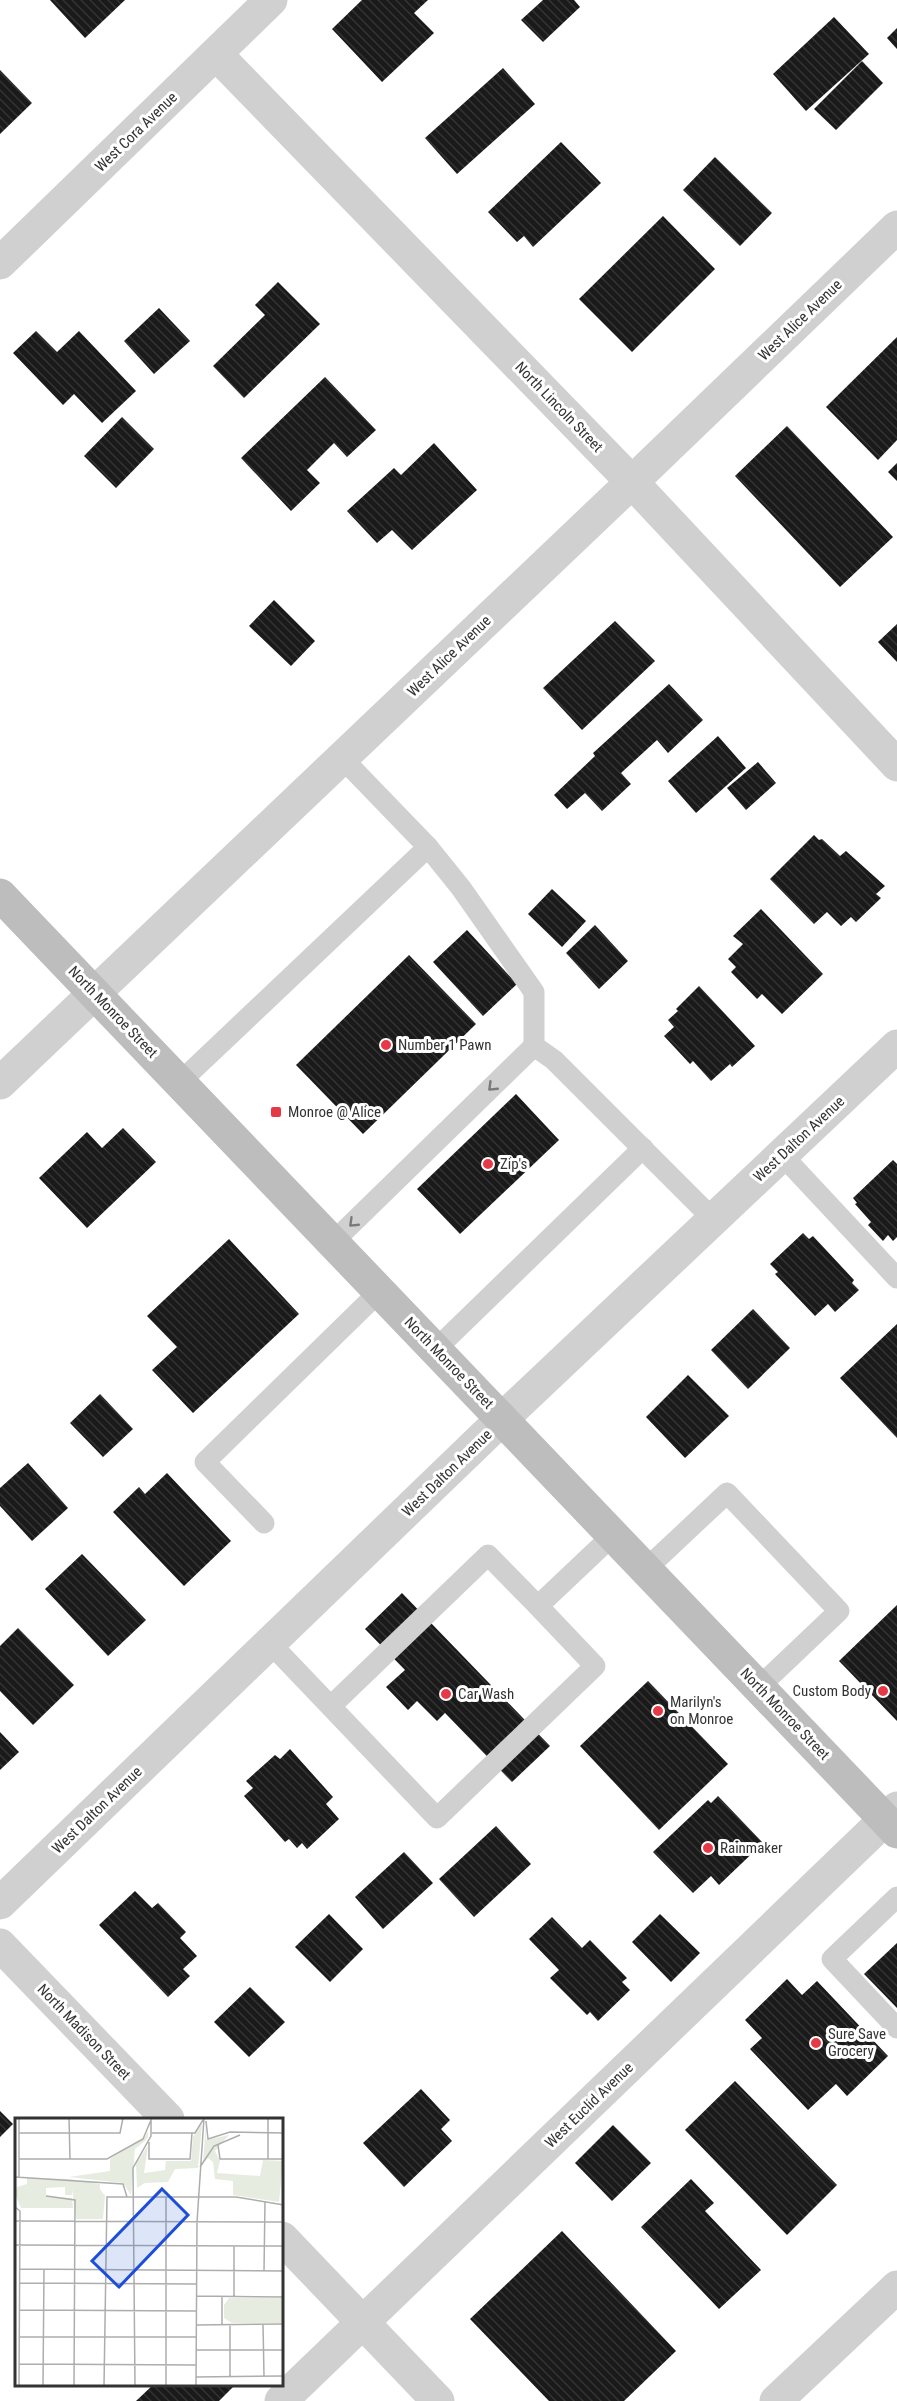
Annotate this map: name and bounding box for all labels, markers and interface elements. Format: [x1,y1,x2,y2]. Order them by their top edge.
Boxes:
street label: West Cora Avenue [91,88,181,176]
street label: West Alice Avenue [755,276,845,364]
street label: North Lincoln Street [511,358,607,456]
street label: West Alice Avenue [404,612,494,700]
street label: North Monroe Street [65,962,161,1062]
place label: Number 1 Pawn [398,1036,492,1054]
marker: Number 1 Pawn [379,1038,393,1052]
one-way arrow [489,1080,499,1091]
street label: West Dalton Avenue [750,1092,848,1186]
place label: Monroe @ Alice [288,1103,381,1121]
marker: Monroe @ Alice [269,1105,283,1119]
place label: Zip's [500,1155,528,1173]
marker: Zip's [481,1157,495,1171]
one-way arrow [349,1216,359,1227]
street label: North Monroe Street [401,1313,497,1413]
street label: West Dalton Avenue [398,1426,496,1520]
street label: North Monroe Street [737,1664,833,1764]
place label: Custom Body [792,1682,871,1700]
marker: Custom Body [876,1684,890,1698]
place label: Car Wash [458,1685,514,1703]
marker: Car Wash [439,1687,453,1701]
place label: Marilyn's on Monroe [670,1693,733,1728]
marker: Marilyn's on Monroe [651,1704,665,1718]
street label: West Dalton Avenue [48,1763,146,1857]
place label: Rainmaker [720,1839,783,1857]
marker: Rainmaker [701,1841,715,1855]
street label: North Madison Street [34,1980,134,2084]
place label: Sure Save Grocery [828,2025,886,2060]
marker: Sure Save Grocery [809,2036,823,2050]
street label: West Euclid Avenue [541,2058,637,2152]
inset map [15,2118,284,2386]

